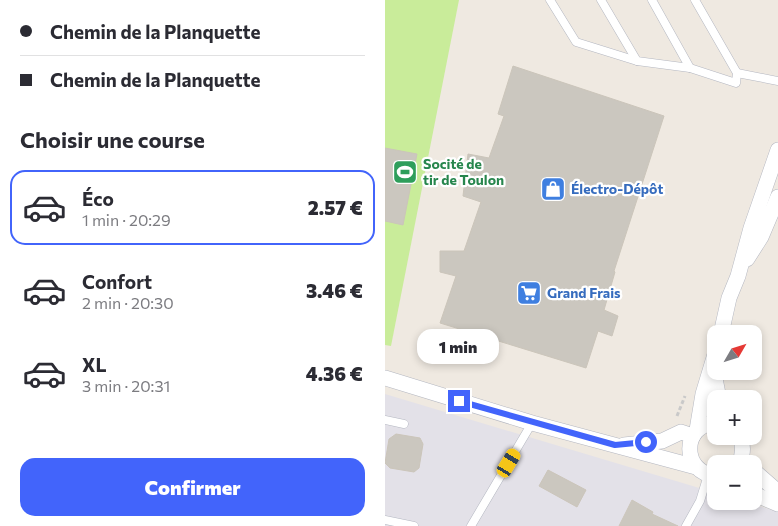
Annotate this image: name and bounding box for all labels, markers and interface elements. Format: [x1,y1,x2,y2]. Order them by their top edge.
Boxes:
text: Chemin de la Planquette [50,20,261,43]
text: Chemin de la Planquette [50,68,261,91]
text: Choisir une course [20,126,205,153]
place label: Socité de tir de Toulon [423,155,504,188]
sports icon: Socité de tir de Toulon [392,159,418,185]
shop icon: Électro-Dépôt [540,176,566,202]
place label: Électro-Dépôt [571,180,663,197]
icon: car [22,185,67,230]
text: Éco [82,187,114,210]
text: 2.57 € [308,196,363,219]
text: 1 min · 20:29 [82,210,171,229]
icon: car [22,268,67,313]
text: Confort [82,270,152,293]
text: 3.46 € [306,279,363,302]
supermarket icon: Grand Frais [516,280,542,306]
place label: Grand Frais [547,284,621,301]
text: 2 min · 20:30 [82,293,174,312]
north arrow [707,325,763,380]
map controls [707,325,762,510]
callout: 1 min [418,328,500,364]
text: 1 min [439,337,477,356]
icon: car [22,351,67,396]
text: XL [82,353,107,376]
text: 4.36 € [306,362,363,385]
text: 3 min · 20:31 [82,376,170,395]
route end [448,390,470,412]
button: + [707,390,762,445]
route start [635,431,657,453]
car [494,446,523,480]
button: − [707,455,762,510]
button: Confirmer [20,458,365,516]

